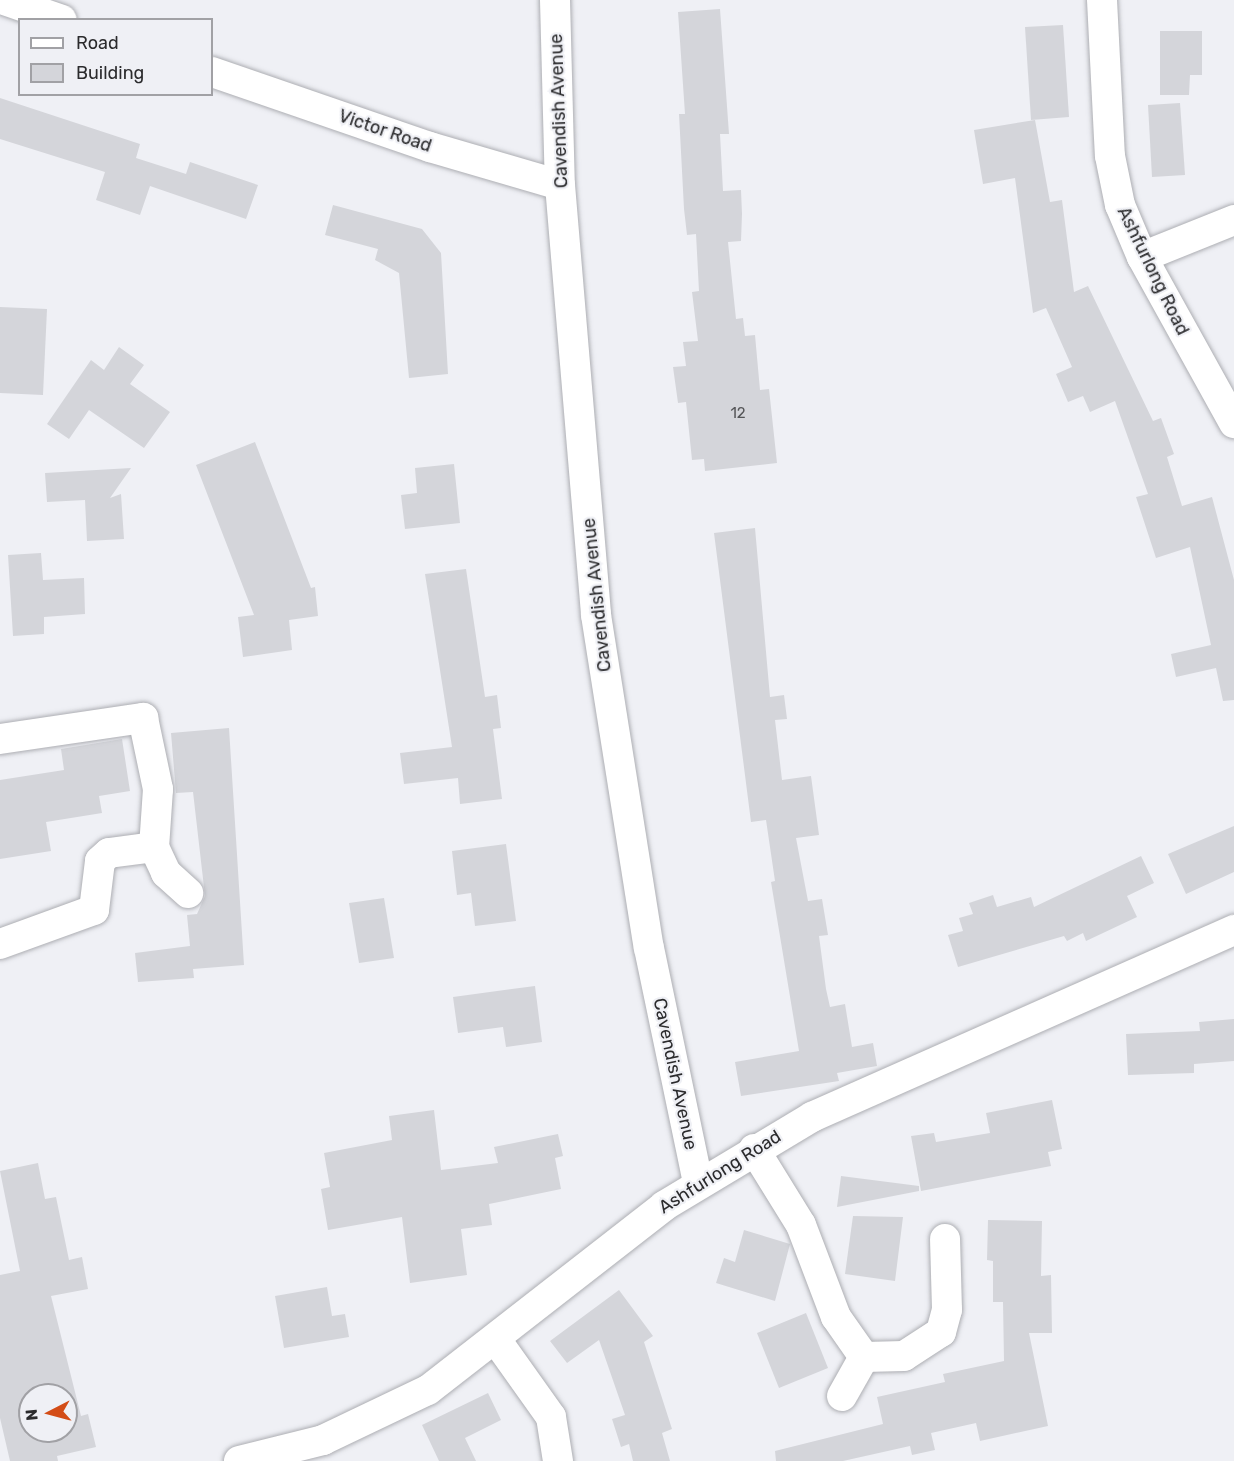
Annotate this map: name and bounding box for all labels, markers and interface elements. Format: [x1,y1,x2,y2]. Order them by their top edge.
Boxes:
legend [18,18,213,96]
text: Road [76,32,119,54]
street label: Cavendish Avenue [546,33,572,189]
text: Building [76,62,144,84]
street label: Victor Road [335,105,435,157]
street label: Ashfurlong Road [1113,203,1193,339]
house number: 12 [730,405,746,423]
street label: Cavendish Avenue [578,517,616,673]
street label: Cavendish Avenue [648,996,702,1152]
street label: Ashfurlong Road [655,1126,785,1218]
north arrow [18,1383,78,1443]
text: N [22,1408,42,1421]

